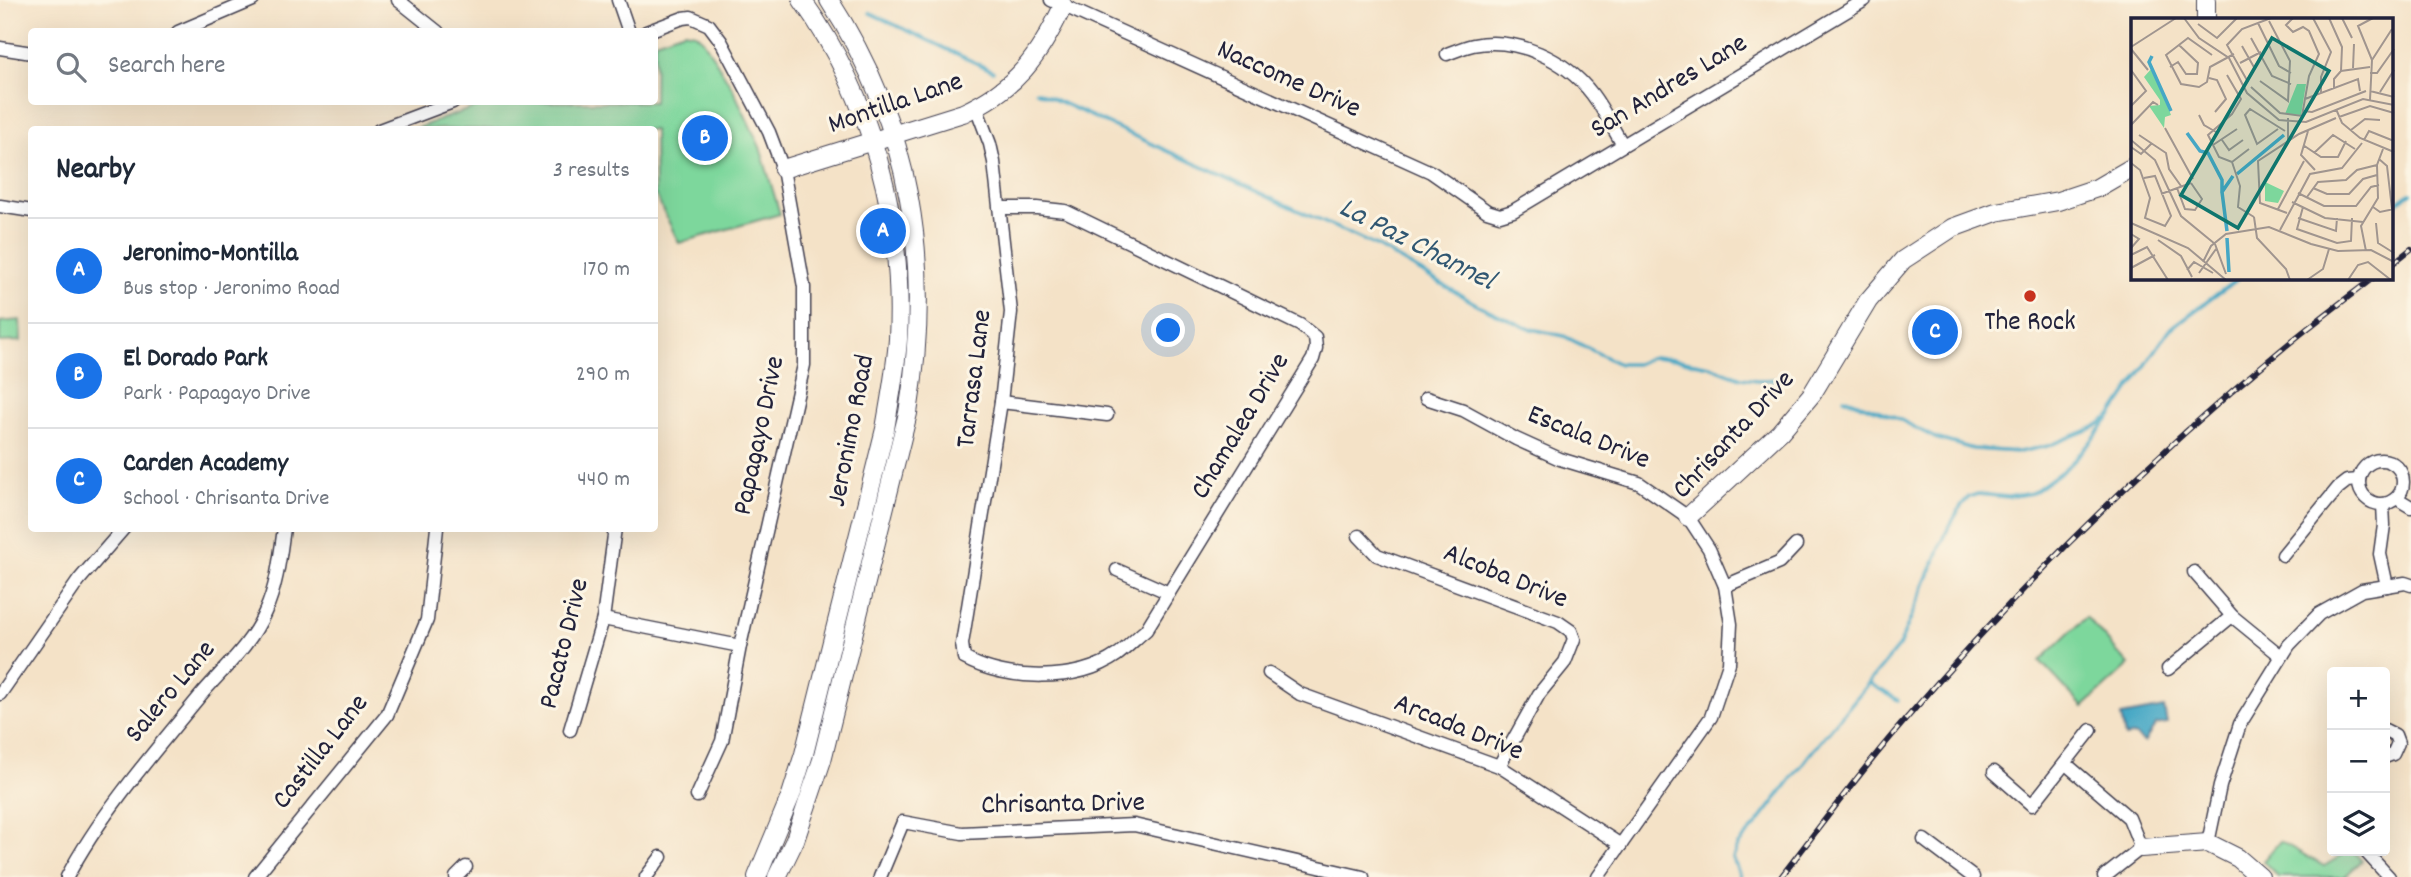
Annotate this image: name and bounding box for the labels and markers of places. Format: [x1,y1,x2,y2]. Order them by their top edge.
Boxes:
pin: B [682,112,728,164]
pin: A [860,205,906,257]
marker: The Rock [2022,288,2038,304]
place label: The Rock [1984,304,2076,344]
pin: C [1912,306,1958,358]

